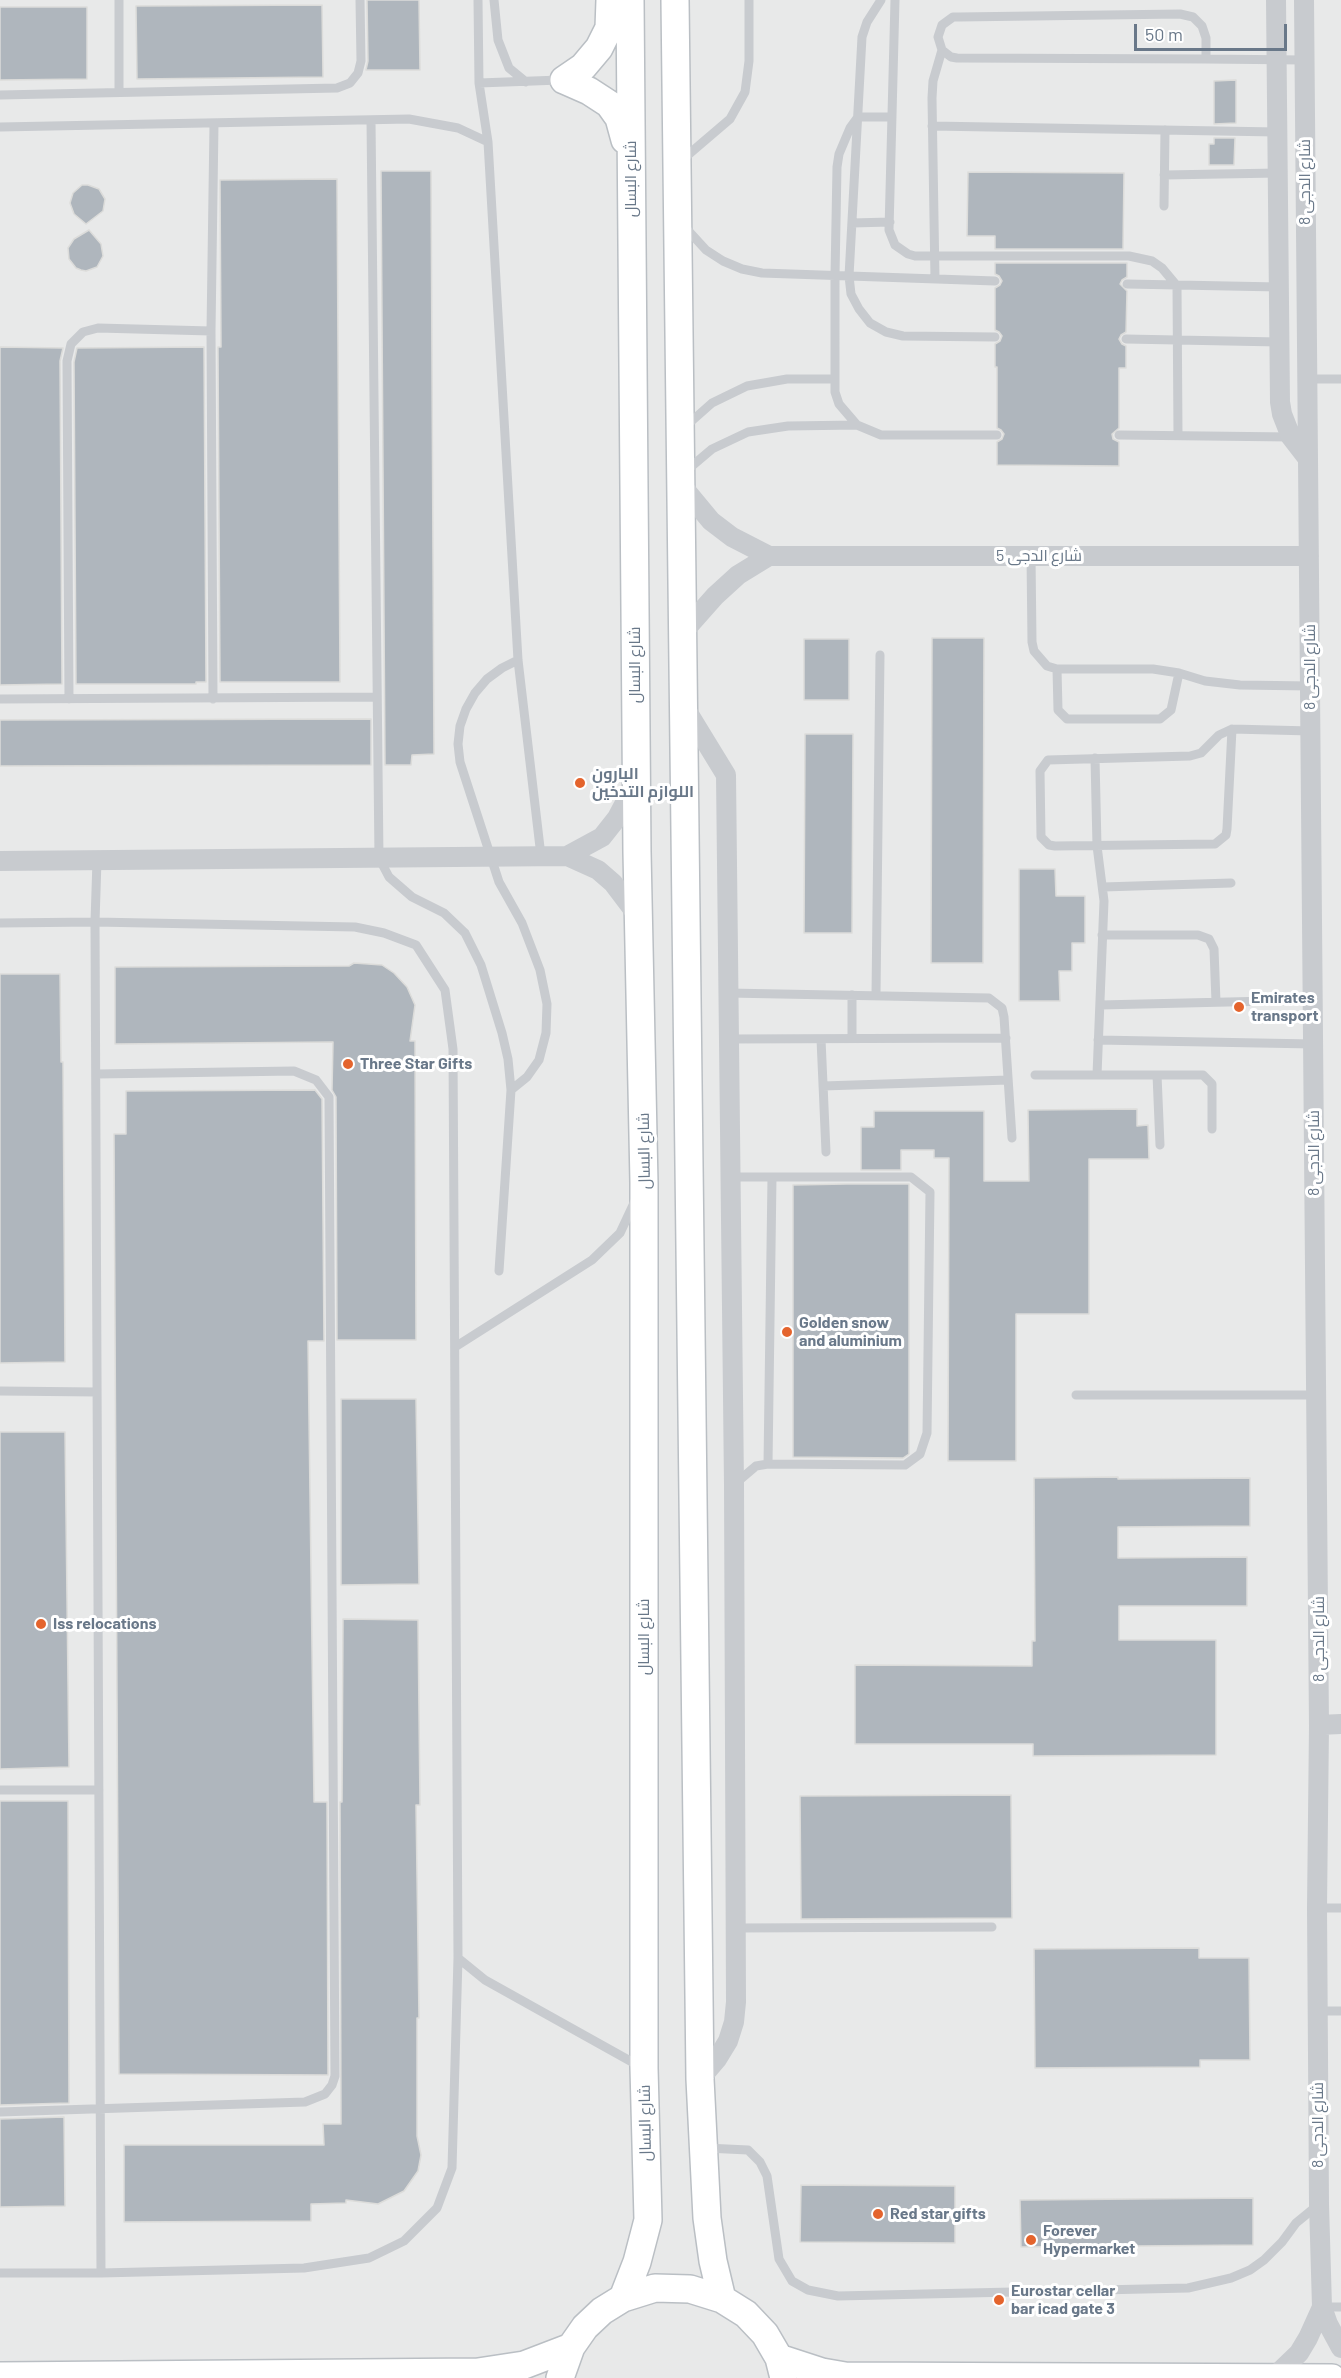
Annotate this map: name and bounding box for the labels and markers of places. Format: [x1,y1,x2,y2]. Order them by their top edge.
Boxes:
place label: البارون اللوازم التدخين [592,764,694,802]
marker: البارون اللوازم التدخين [573,776,587,790]
place label: Emirates transport [1251,988,1319,1026]
marker: Emirates transport [1232,1000,1246,1014]
place label: Three Star Gifts [360,1054,472,1074]
marker: Three Star Gifts [341,1057,355,1071]
place label: Golden snow and aluminium [799,1313,902,1351]
marker: Golden snow and aluminium [780,1325,794,1339]
place label: Iss relocations [53,1614,157,1634]
marker: Iss relocations [34,1617,48,1631]
place label: Red star gifts [890,2204,986,2224]
marker: Red star gifts [871,2207,885,2221]
place label: Forever Hypermarket [1043,2221,1135,2259]
marker: Forever Hypermarket [1024,2233,1038,2247]
place label: Eurostar cellar bar icad gate 3 [1011,2281,1115,2319]
marker: Eurostar cellar bar icad gate 3 [992,2293,1006,2307]

